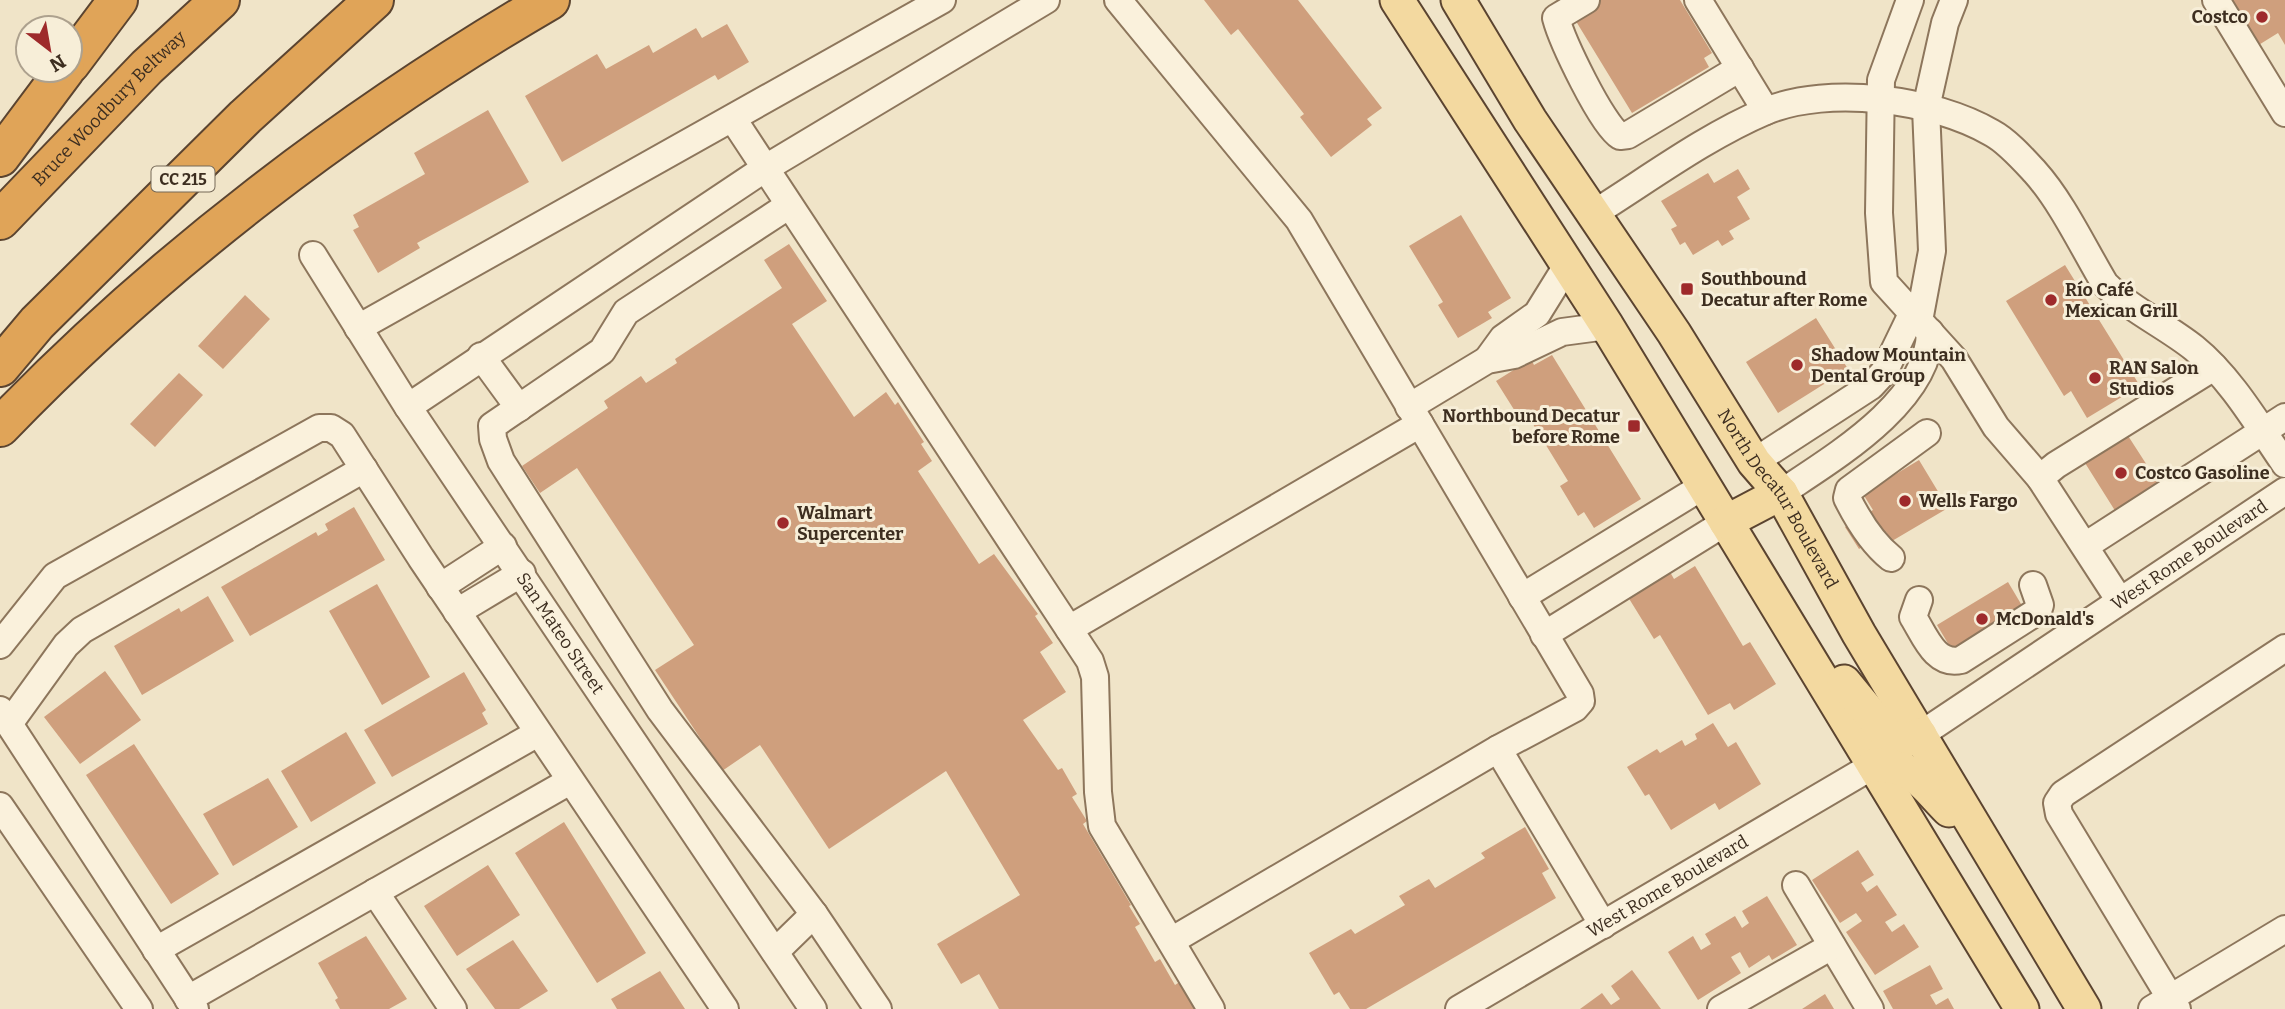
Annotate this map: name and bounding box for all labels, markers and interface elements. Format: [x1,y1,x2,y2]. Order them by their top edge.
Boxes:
place label: Costco [2192,6,2248,28]
marker: Costco [2254,9,2270,25]
north arrow [14,14,84,84]
street label: Bruce Woodbury Beltway [27,26,191,191]
text: N [45,50,70,77]
road number: CC 215 [152,167,214,192]
place label: Southbound Decatur after Rome [1701,268,1868,311]
place label: Río Café Mexican Grill [2065,279,2178,322]
marker: Southbound Decatur after Rome [1679,281,1695,297]
marker: Río Café Mexican Grill [2043,292,2059,308]
place label: Shadow Mountain Dental Group [1811,344,1966,387]
marker: Shadow Mountain Dental Group [1789,357,1805,373]
place label: RAN Salon Studios [2109,357,2199,400]
marker: RAN Salon Studios [2087,370,2103,386]
place label: Northbound Decatur before Rome [1442,405,1621,448]
street label: North Decatur Boulevard [1713,405,1843,593]
marker: Northbound Decatur before Rome [1626,418,1642,434]
place label: Costco Gasoline [2135,462,2270,484]
marker: Costco Gasoline [2113,465,2129,481]
place label: Wells Fargo [1919,490,2018,512]
marker: Wells Fargo [1897,493,1913,509]
street label: West Rome Boulevard [2107,495,2272,615]
place label: Walmart Supercenter [797,502,904,545]
marker: Walmart Supercenter [775,515,791,531]
street label: San Mateo Street [512,568,609,699]
place label: McDonald's [1996,608,2094,630]
marker: McDonald's [1974,611,1990,627]
street label: West Rome Boulevard [1583,830,1752,942]

